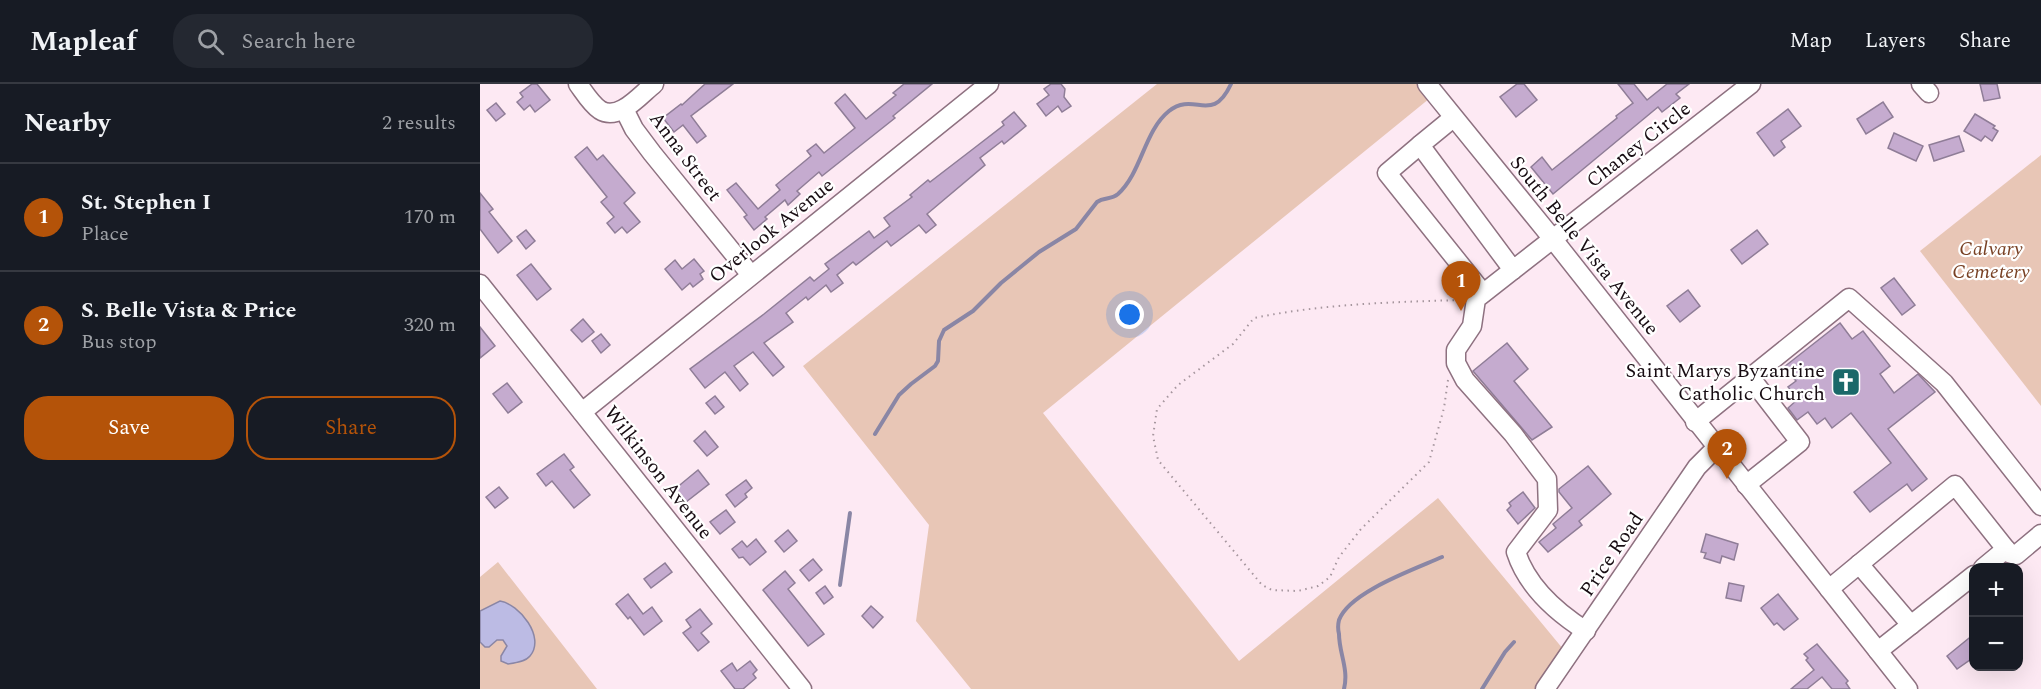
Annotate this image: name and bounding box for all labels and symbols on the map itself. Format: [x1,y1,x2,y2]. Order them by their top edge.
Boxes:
street label: Chaney Circle [1580,94,1697,195]
street label: Anna Street [641,105,729,208]
street label: South Belle Vista Avenue [1502,149,1666,342]
street label: Overlook Avenue [703,171,841,291]
park label: Calvary Cemetery [1952,234,2030,287]
pin: 1 [1442,262,1480,311]
your location [1115,300,1144,329]
place label: Saint Marys Byzantine Catholic Church [1626,356,1825,409]
church icon: Saint Marys Byzantine Catholic Church [1830,366,1862,398]
street label: Wilkinson Avenue [596,399,720,546]
pin: 2 [1708,430,1746,479]
street label: Price Road [1573,506,1651,603]

